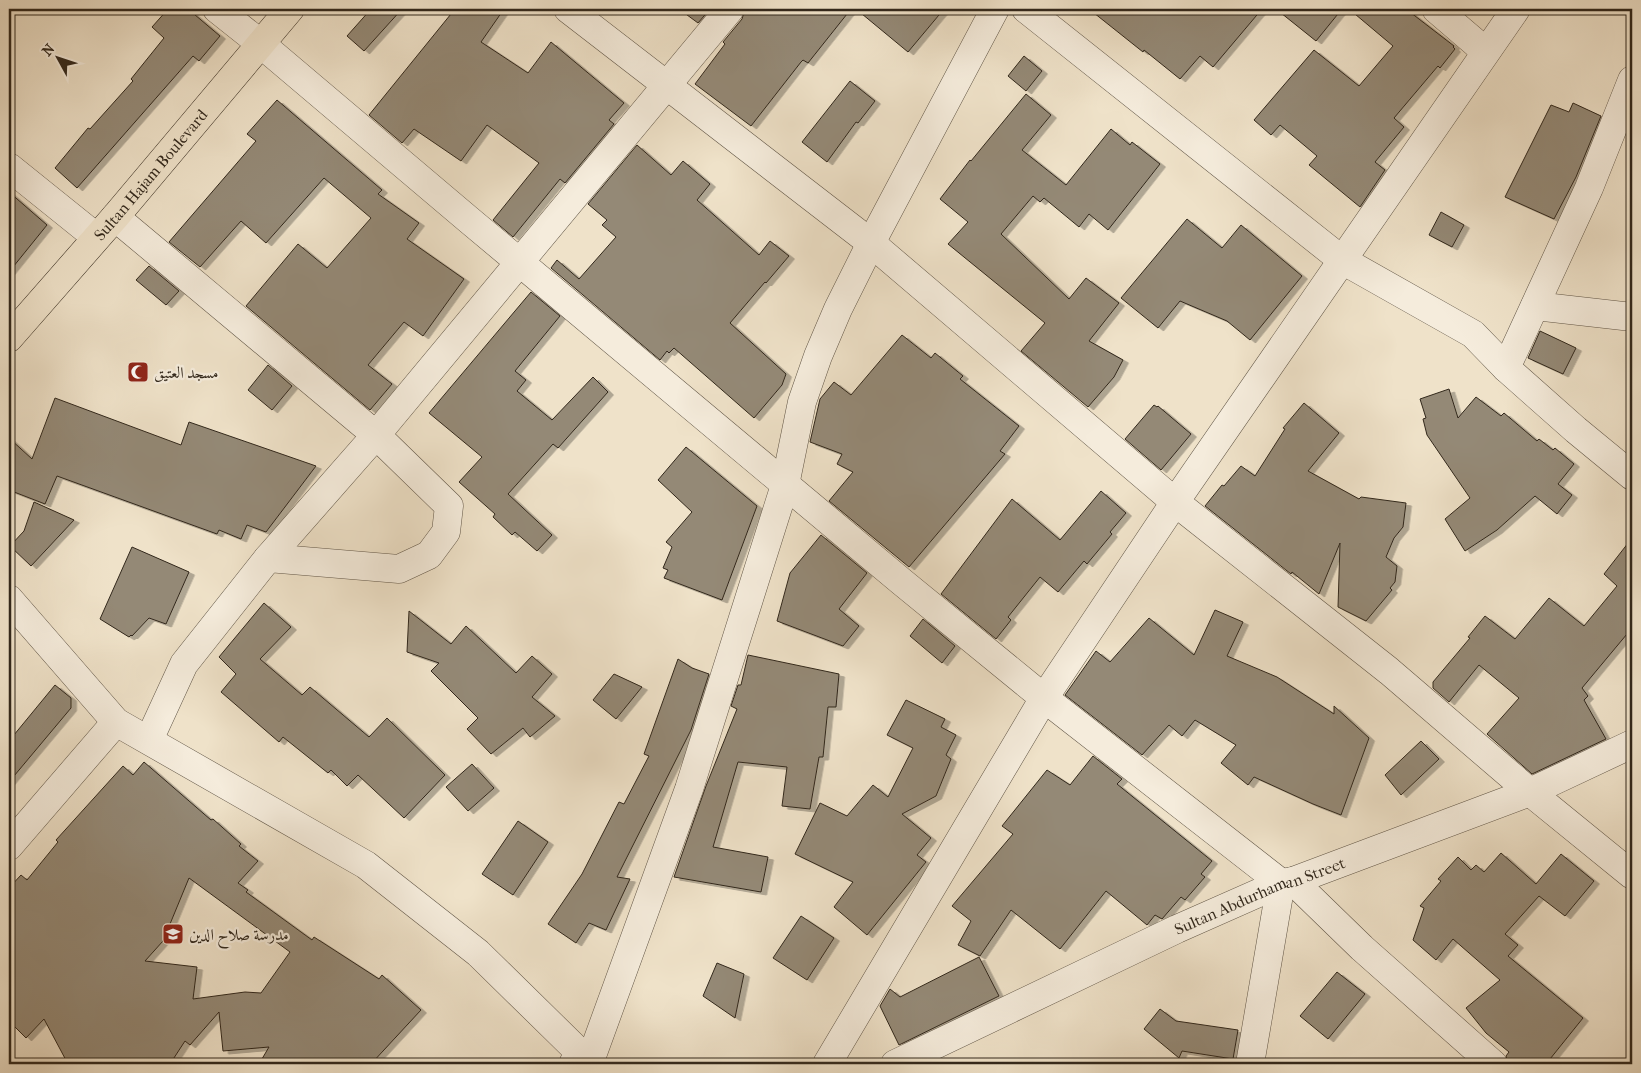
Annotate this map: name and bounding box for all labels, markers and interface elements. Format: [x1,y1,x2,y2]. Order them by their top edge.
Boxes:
north arrow [32,32,82,82]
text: N [38,40,59,59]
street label: Sultan Hajam Boulevard [90,105,211,244]
mosque icon: مسجد العتيق [126,360,150,384]
place label: مسجد العتيق [154,363,218,383]
street label: Sultan Abdurhaman Street [1171,853,1348,939]
school or university icon: مدرسة صلاح الدين [161,922,185,946]
place label: مدرسة صلاح الدين [189,925,289,949]

